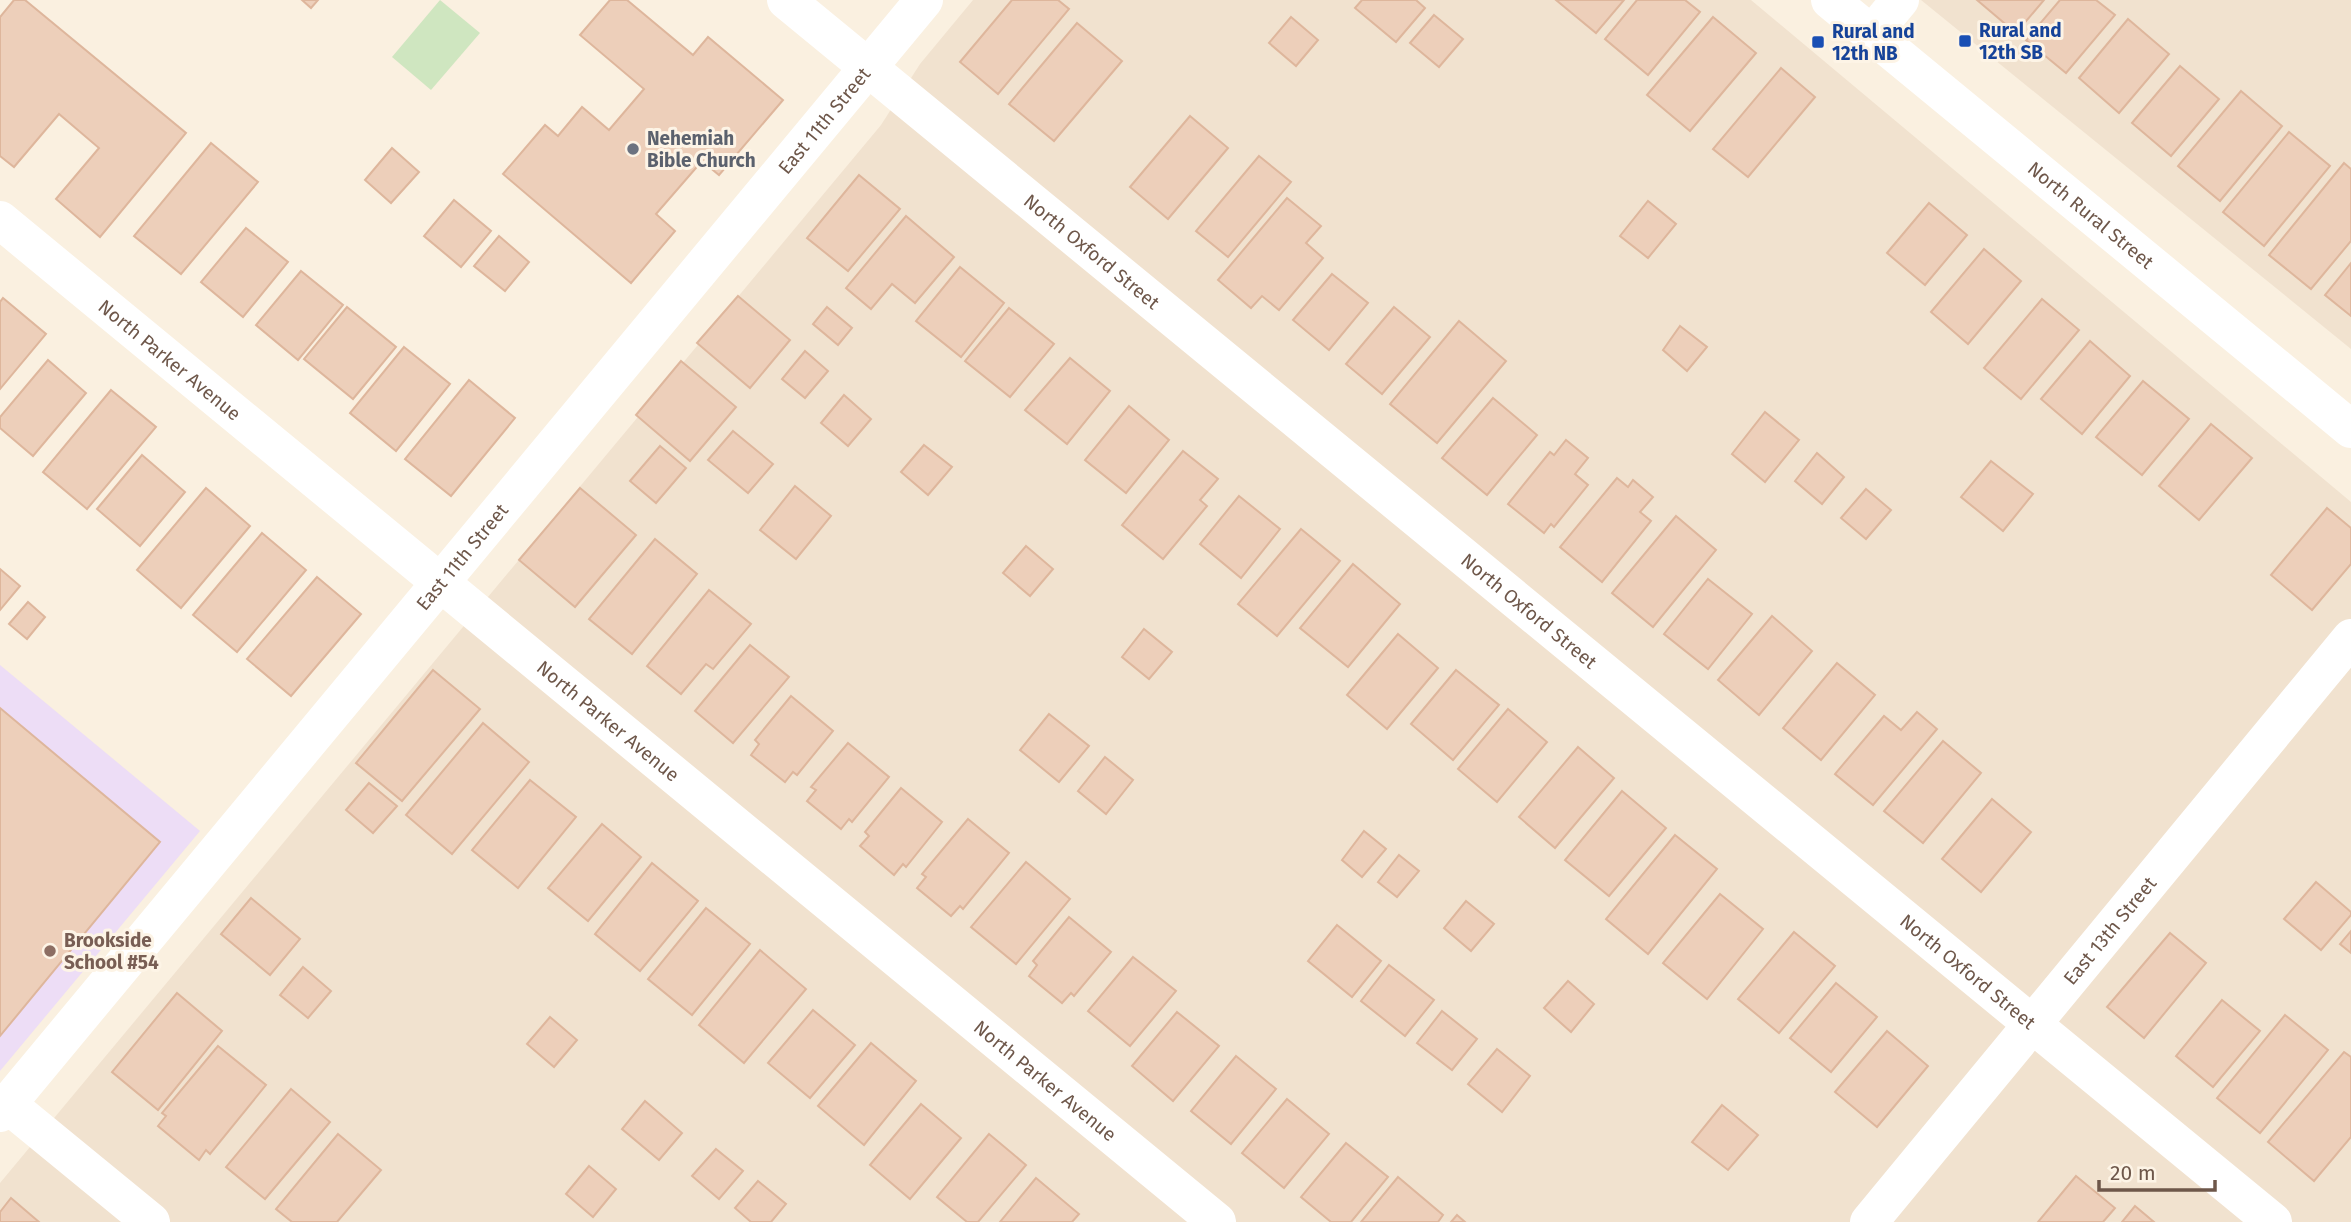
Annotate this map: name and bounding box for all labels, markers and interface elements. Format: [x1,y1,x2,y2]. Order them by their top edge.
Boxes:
place label: Rural and 12th SB [1979,19,2062,64]
place label: Rural and 12th NB [1832,20,1915,65]
marker: Rural and 12th SB [1957,33,1973,49]
marker: Rural and 12th NB [1810,34,1826,50]
street label: East 11th Street [773,62,875,178]
place label: Nehemiah Bible Church [647,127,756,172]
marker: Nehemiah Bible Church [625,141,641,157]
street label: North Rural Street [2023,156,2159,273]
street label: North Oxford Street [1019,189,1165,314]
street label: North Parker Avenue [94,295,246,425]
street label: East 11th Street [411,499,513,615]
street label: North Oxford Street [1457,548,1602,673]
street label: North Parker Avenue [532,656,684,786]
street label: East 13th Street [2058,872,2161,989]
street label: North Oxford Street [1896,909,2041,1034]
place label: Brookside School #54 [64,929,159,974]
marker: Brookside School #54 [42,943,58,959]
street label: North Parker Avenue [969,1015,1121,1146]
scale bar [2099,1148,2214,1192]
text: 20 m [2110,1160,2156,1186]

